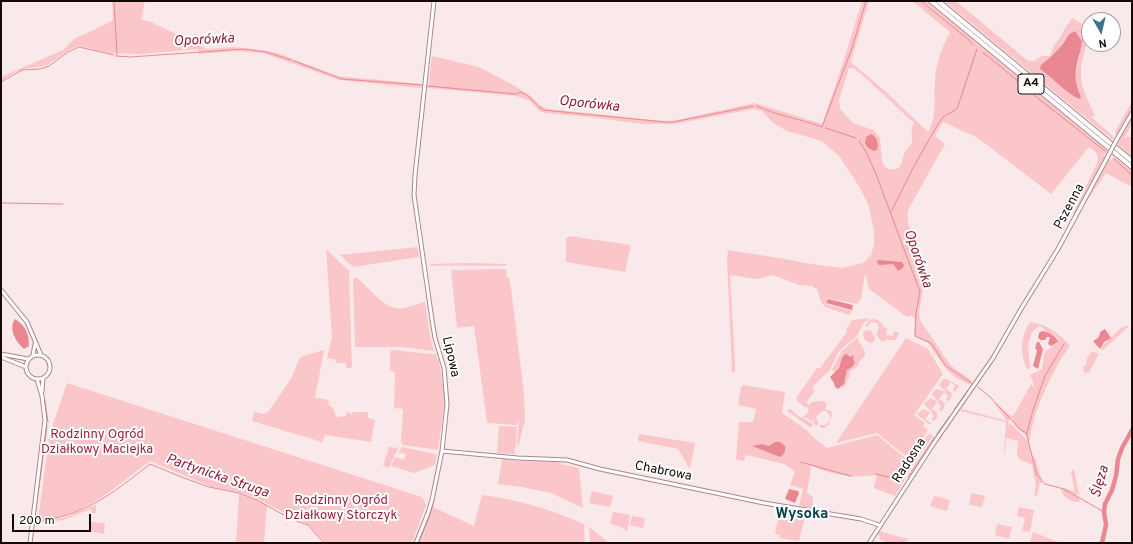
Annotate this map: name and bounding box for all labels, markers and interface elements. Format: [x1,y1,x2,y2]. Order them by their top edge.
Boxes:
north arrow [1081,12,1121,52]
water label: Oporówka [173,31,235,51]
text: N [1098,35,1107,50]
road number: A4 [1018,74,1044,94]
water label: Oporówka [558,93,620,117]
street label: Pszenna [1052,182,1088,232]
water label: Oporówka [899,228,935,290]
street label: Lipowa [438,335,462,379]
park label: Rodzinny Ogród Działkowy Maciejka [41,427,153,458]
street label: Radosna [890,436,930,486]
water label: Partynicka Struga [163,452,271,502]
street label: Chabrowa [633,459,693,485]
water label: Ślęza [1088,464,1114,500]
park label: Rodzinny Ogród Działkowy Storczyk [285,493,397,524]
scale bar [14,506,93,532]
district label: Wysoka [776,506,828,524]
text: 200 m [19,513,55,529]

